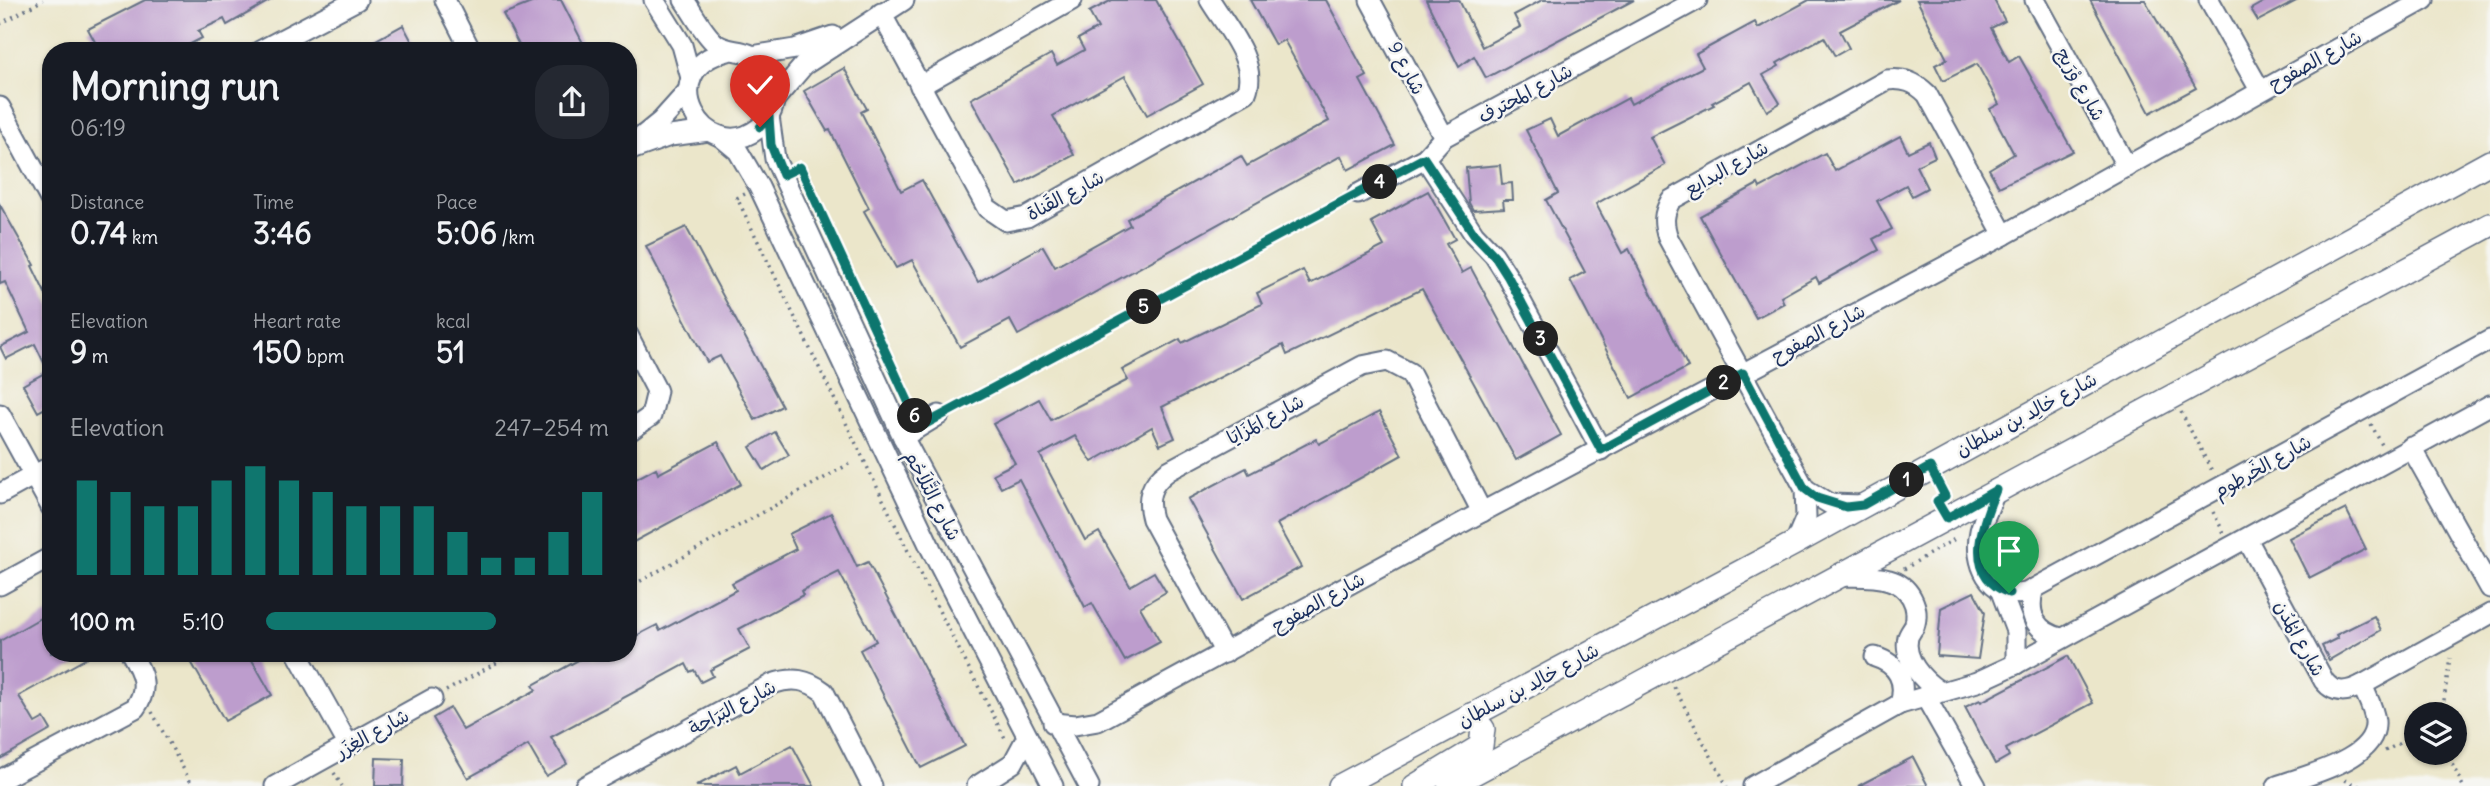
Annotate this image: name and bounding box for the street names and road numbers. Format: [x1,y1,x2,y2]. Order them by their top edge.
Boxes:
street label: شارع الصفوح [2264,25,2367,97]
street label: شارع 9 [1381,37,1431,100]
street label: شارع وْرَيج [2049,43,2111,126]
street label: شارع المحترف [1474,58,1577,130]
street label: شارع البدايع [1680,135,1773,203]
street label: شارع القَناة [1022,165,1109,227]
street label: شارع الصفوح [1767,298,1870,370]
street label: شارع خالِد بن سلطان [1951,367,2102,463]
street label: شارع المَزَايَا [1222,389,1309,451]
street label: شارع الخَرطوم [2209,429,2317,505]
street label: شارع التَّلاَحُم [897,445,968,546]
street label: شارع الصفوح [1267,567,1370,639]
street label: شارع المُدُن [2268,596,2331,681]
street label: شارع خالِد بن سلطان [1453,638,1604,734]
street label: شارع البَرَاحة [684,674,781,742]
street label: شارع الغِزَر [329,703,414,766]

